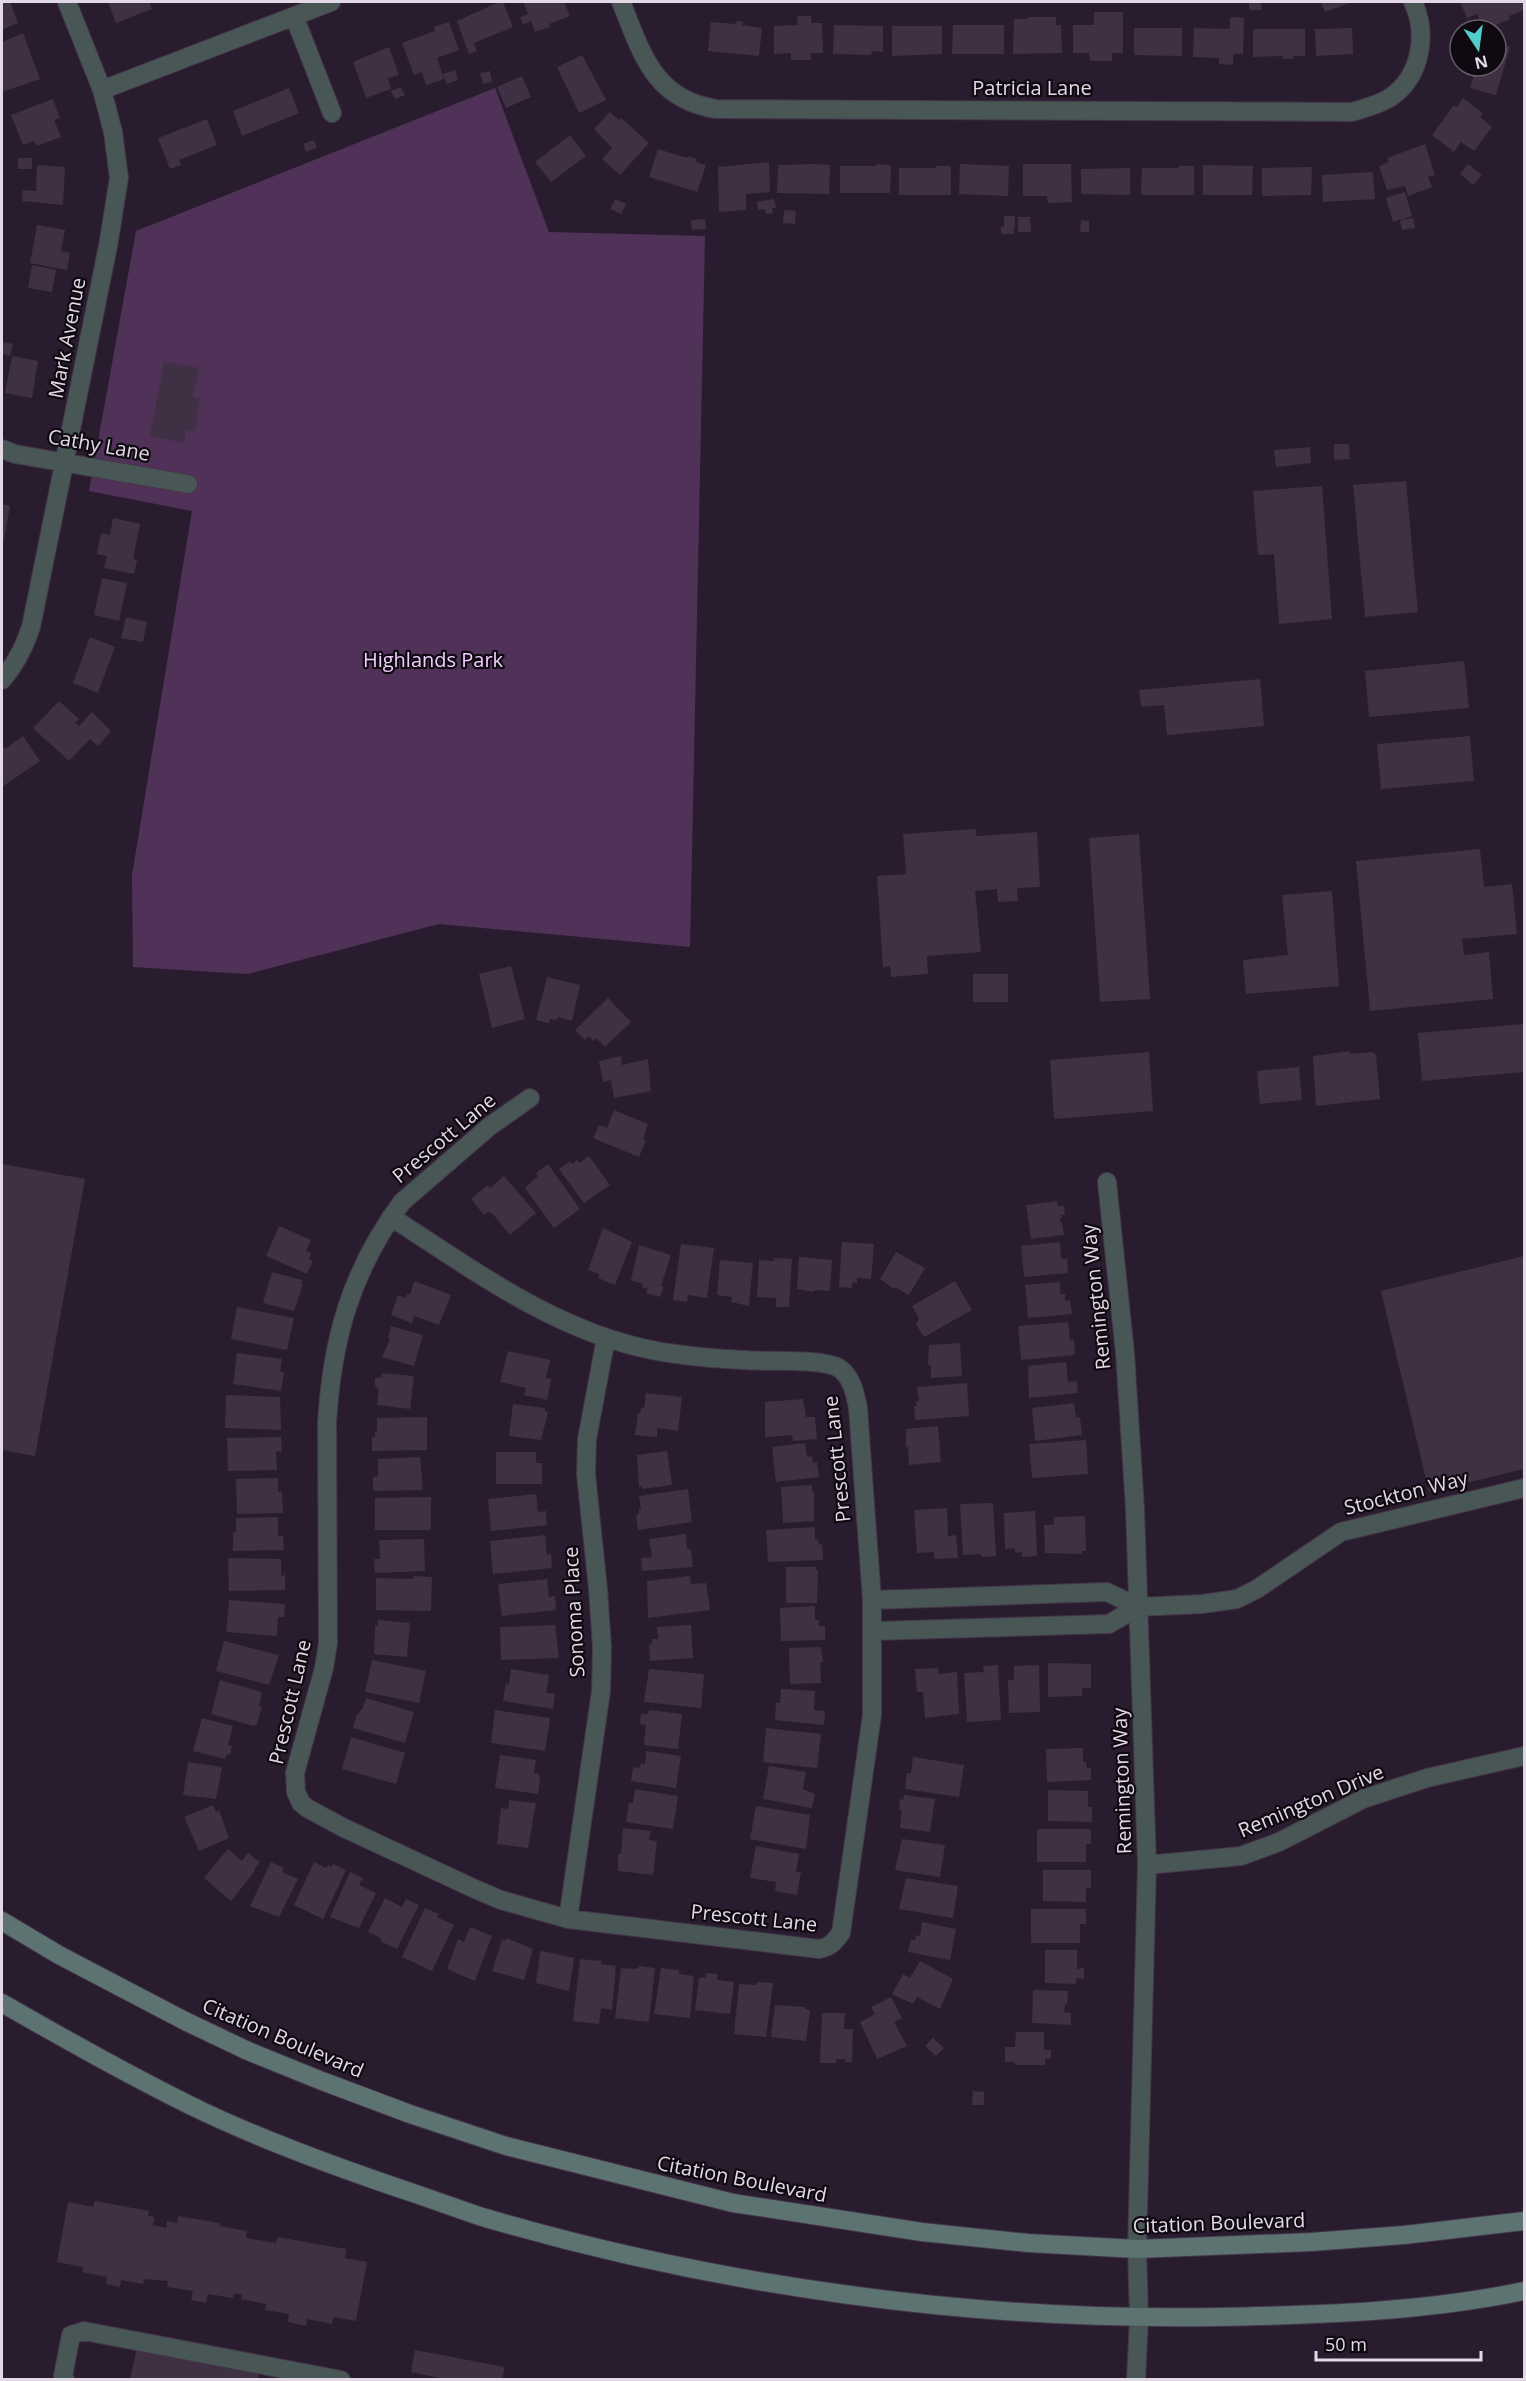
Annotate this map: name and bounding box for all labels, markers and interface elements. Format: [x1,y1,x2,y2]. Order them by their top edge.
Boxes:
north arrow [1448,18,1508,78]
text: N [1473,50,1490,75]
street label: Patricia Lane [972,74,1092,101]
street label: Mark Avenue [42,275,91,401]
street label: Cathy Lane [46,422,152,467]
park label: Highlands Park [363,646,504,673]
street label: Prescott Lane [386,1086,501,1189]
street label: Remington Way [1074,1222,1117,1371]
street label: Prescott Lane [816,1394,857,1524]
street label: Stockton Way [1341,1464,1471,1521]
street label: Sonoma Place [557,1546,590,1678]
street label: Prescott Lane [262,1637,317,1767]
street label: Remington Way [1105,1706,1138,1855]
street label: Remington Drive [1234,1758,1388,1843]
street label: Prescott Lane [689,1897,819,1938]
street label: Citation Boulevard [198,1991,368,2084]
street label: Citation Boulevard [655,2149,829,2208]
street label: Citation Boulevard [1132,2206,1306,2239]
scale bar [1316,2324,1481,2362]
text: 50 m [1325,2332,1367,2356]

